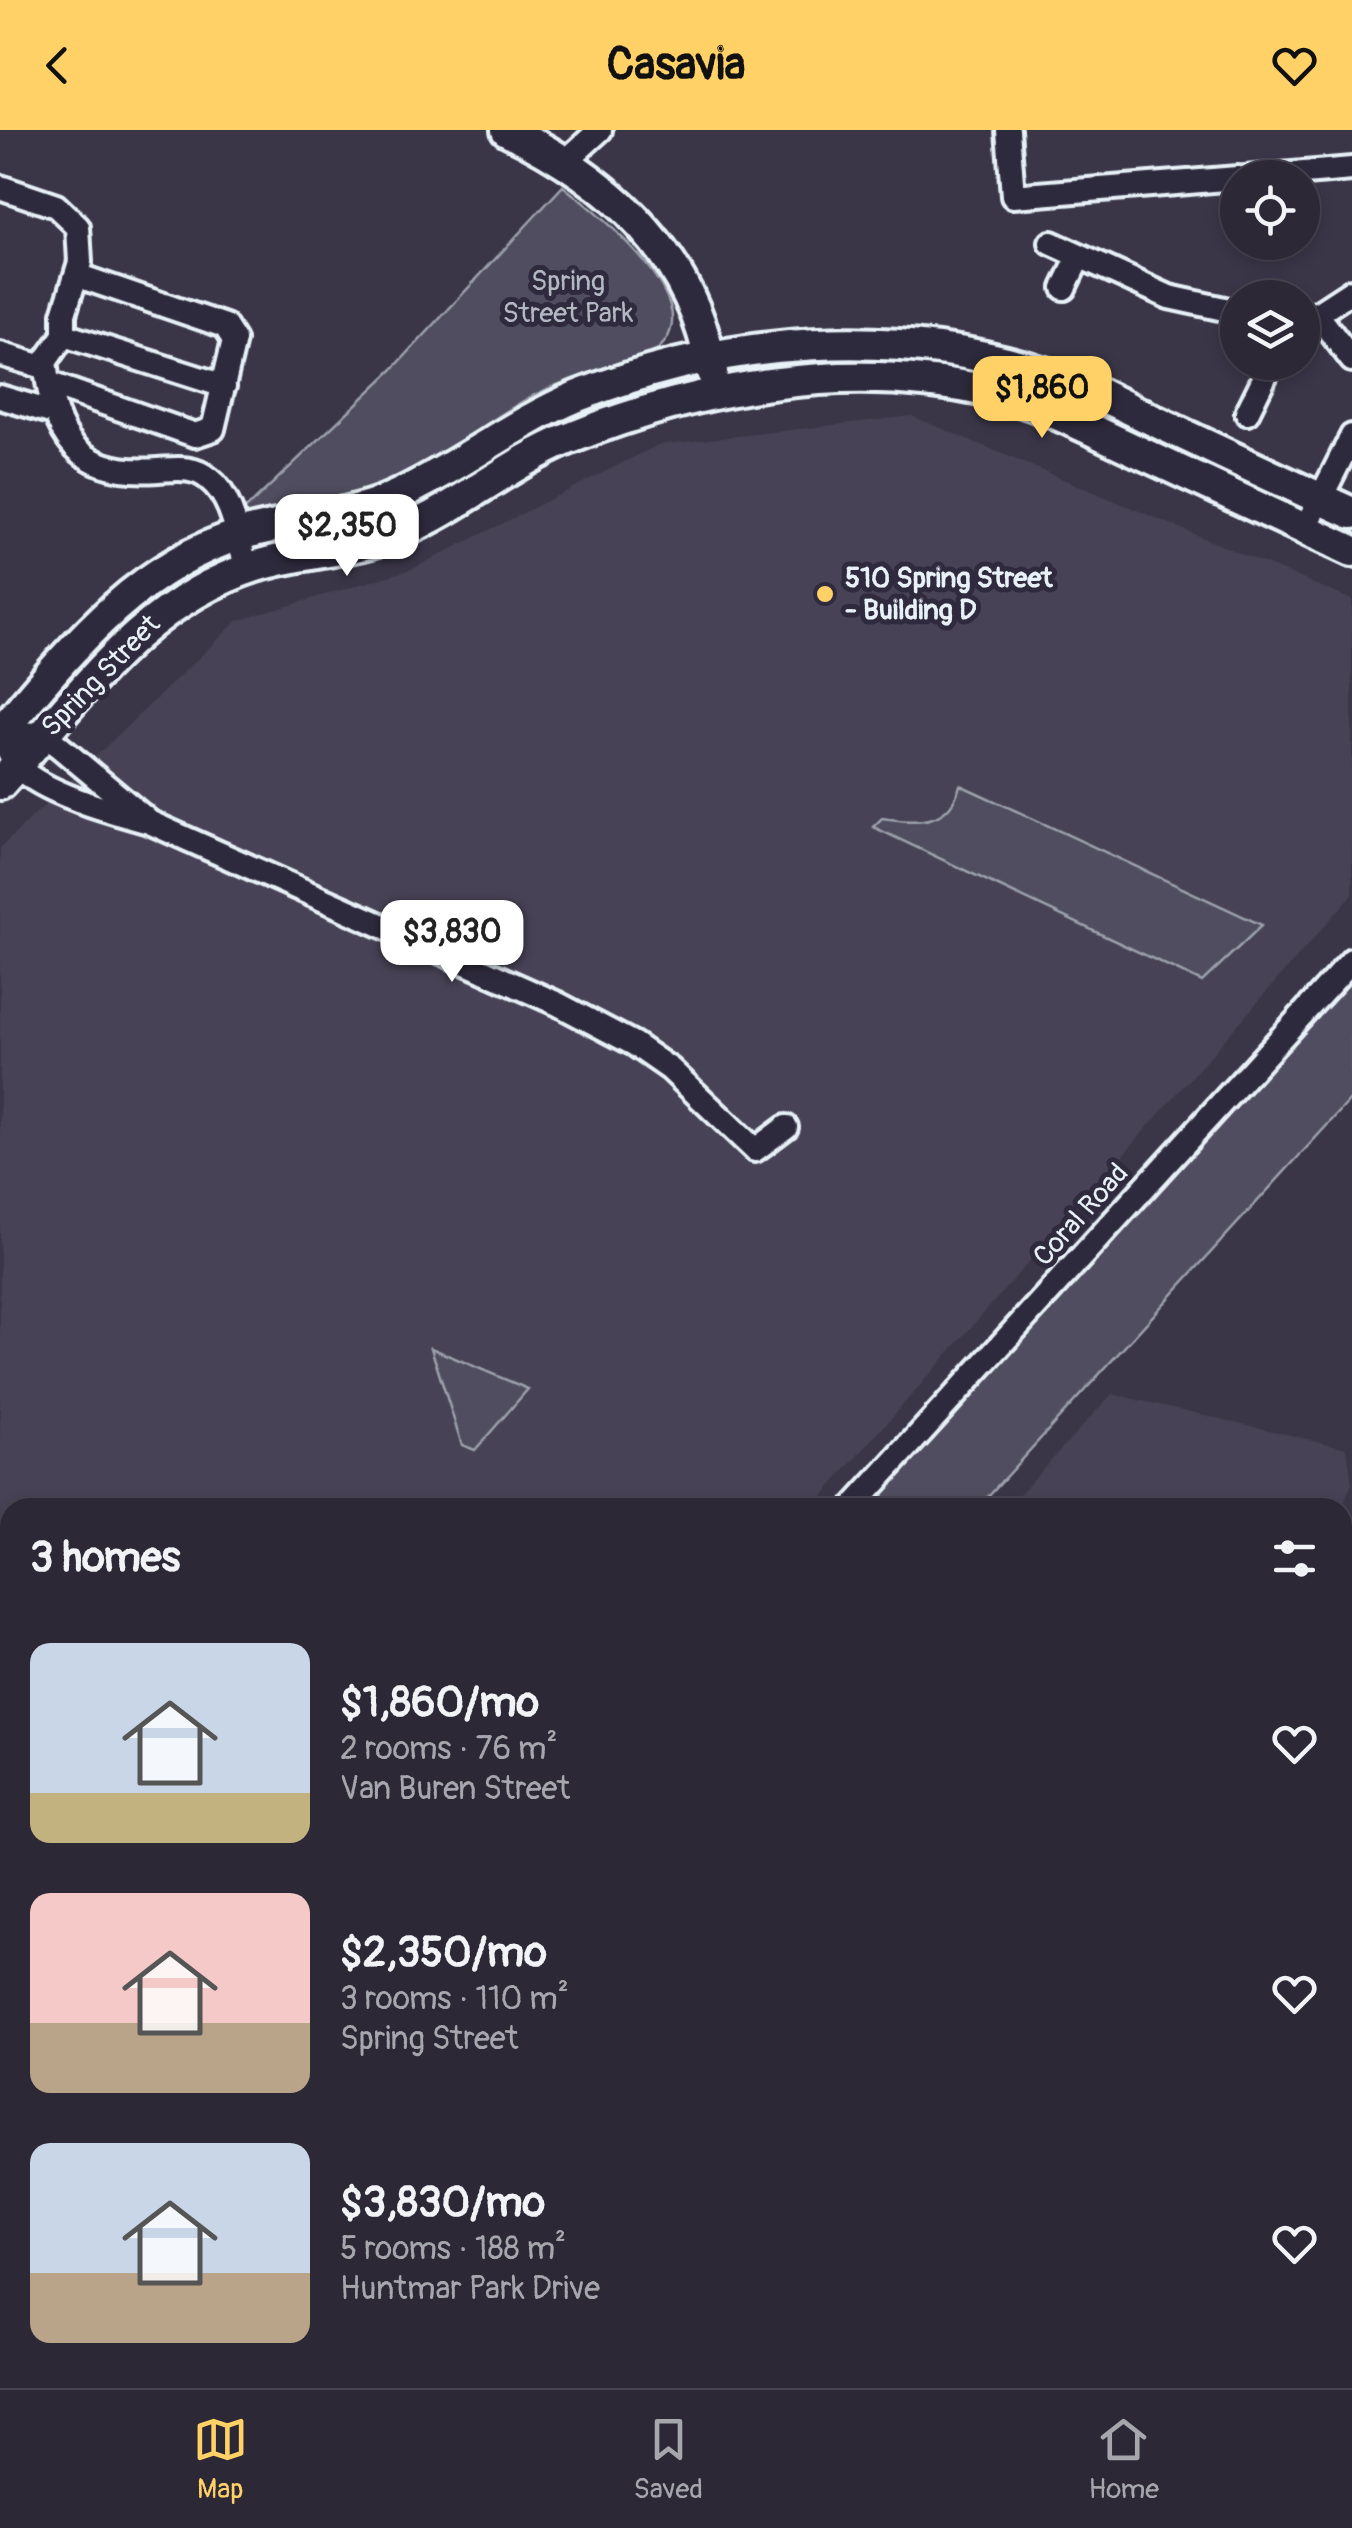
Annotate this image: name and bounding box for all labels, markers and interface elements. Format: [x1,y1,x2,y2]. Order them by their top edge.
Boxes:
text: Casavia [607,37,745,93]
icon: back [30,38,85,93]
icon: heart [1267,38,1322,93]
map controls [1220,160,1320,380]
button: locate [1220,160,1320,260]
park label: Spring Street Park [502,264,634,331]
button: layers [1220,280,1320,380]
pin: $1,860 [961,356,1123,441]
text: $1,860 [995,368,1089,408]
pin: $2,350 [266,494,428,579]
text: $2,350 [297,506,397,546]
place label: 510 Spring Street - Building D [845,561,1053,628]
marker: 510 Spring Street - Building D [814,583,836,605]
street label: Spring Street [34,607,168,744]
pin: $3,830 [371,900,533,985]
text: $3,830 [402,912,502,952]
street label: Coral Road [1026,1156,1136,1274]
icon: filters [1267,1531,1322,1586]
text: 3 homes [30,1532,180,1584]
text: $1,860/mo [340,1677,539,1729]
icon: home [110,1683,230,1803]
icon: heart [1267,1716,1322,1771]
text: 2 rooms · 76 m² [340,1729,557,1769]
text: Van Buren Street [340,1769,570,1809]
text: $2,350/mo [340,1927,547,1979]
icon: home [110,1933,230,2053]
icon: heart [1267,1966,1322,2021]
text: 3 rooms · 110 m² [340,1979,569,2019]
text: Spring Street [340,2019,519,2059]
text: $3,830/mo [340,2177,545,2229]
icon: home [110,2183,230,2303]
icon: heart [1267,2216,1322,2271]
text: 5 rooms · 188 m² [340,2229,566,2269]
text: Huntmar Park Drive [340,2269,600,2309]
tab: Map [193,2412,248,2507]
tab: Saved [633,2412,703,2507]
tab: Home [1089,2412,1159,2507]

